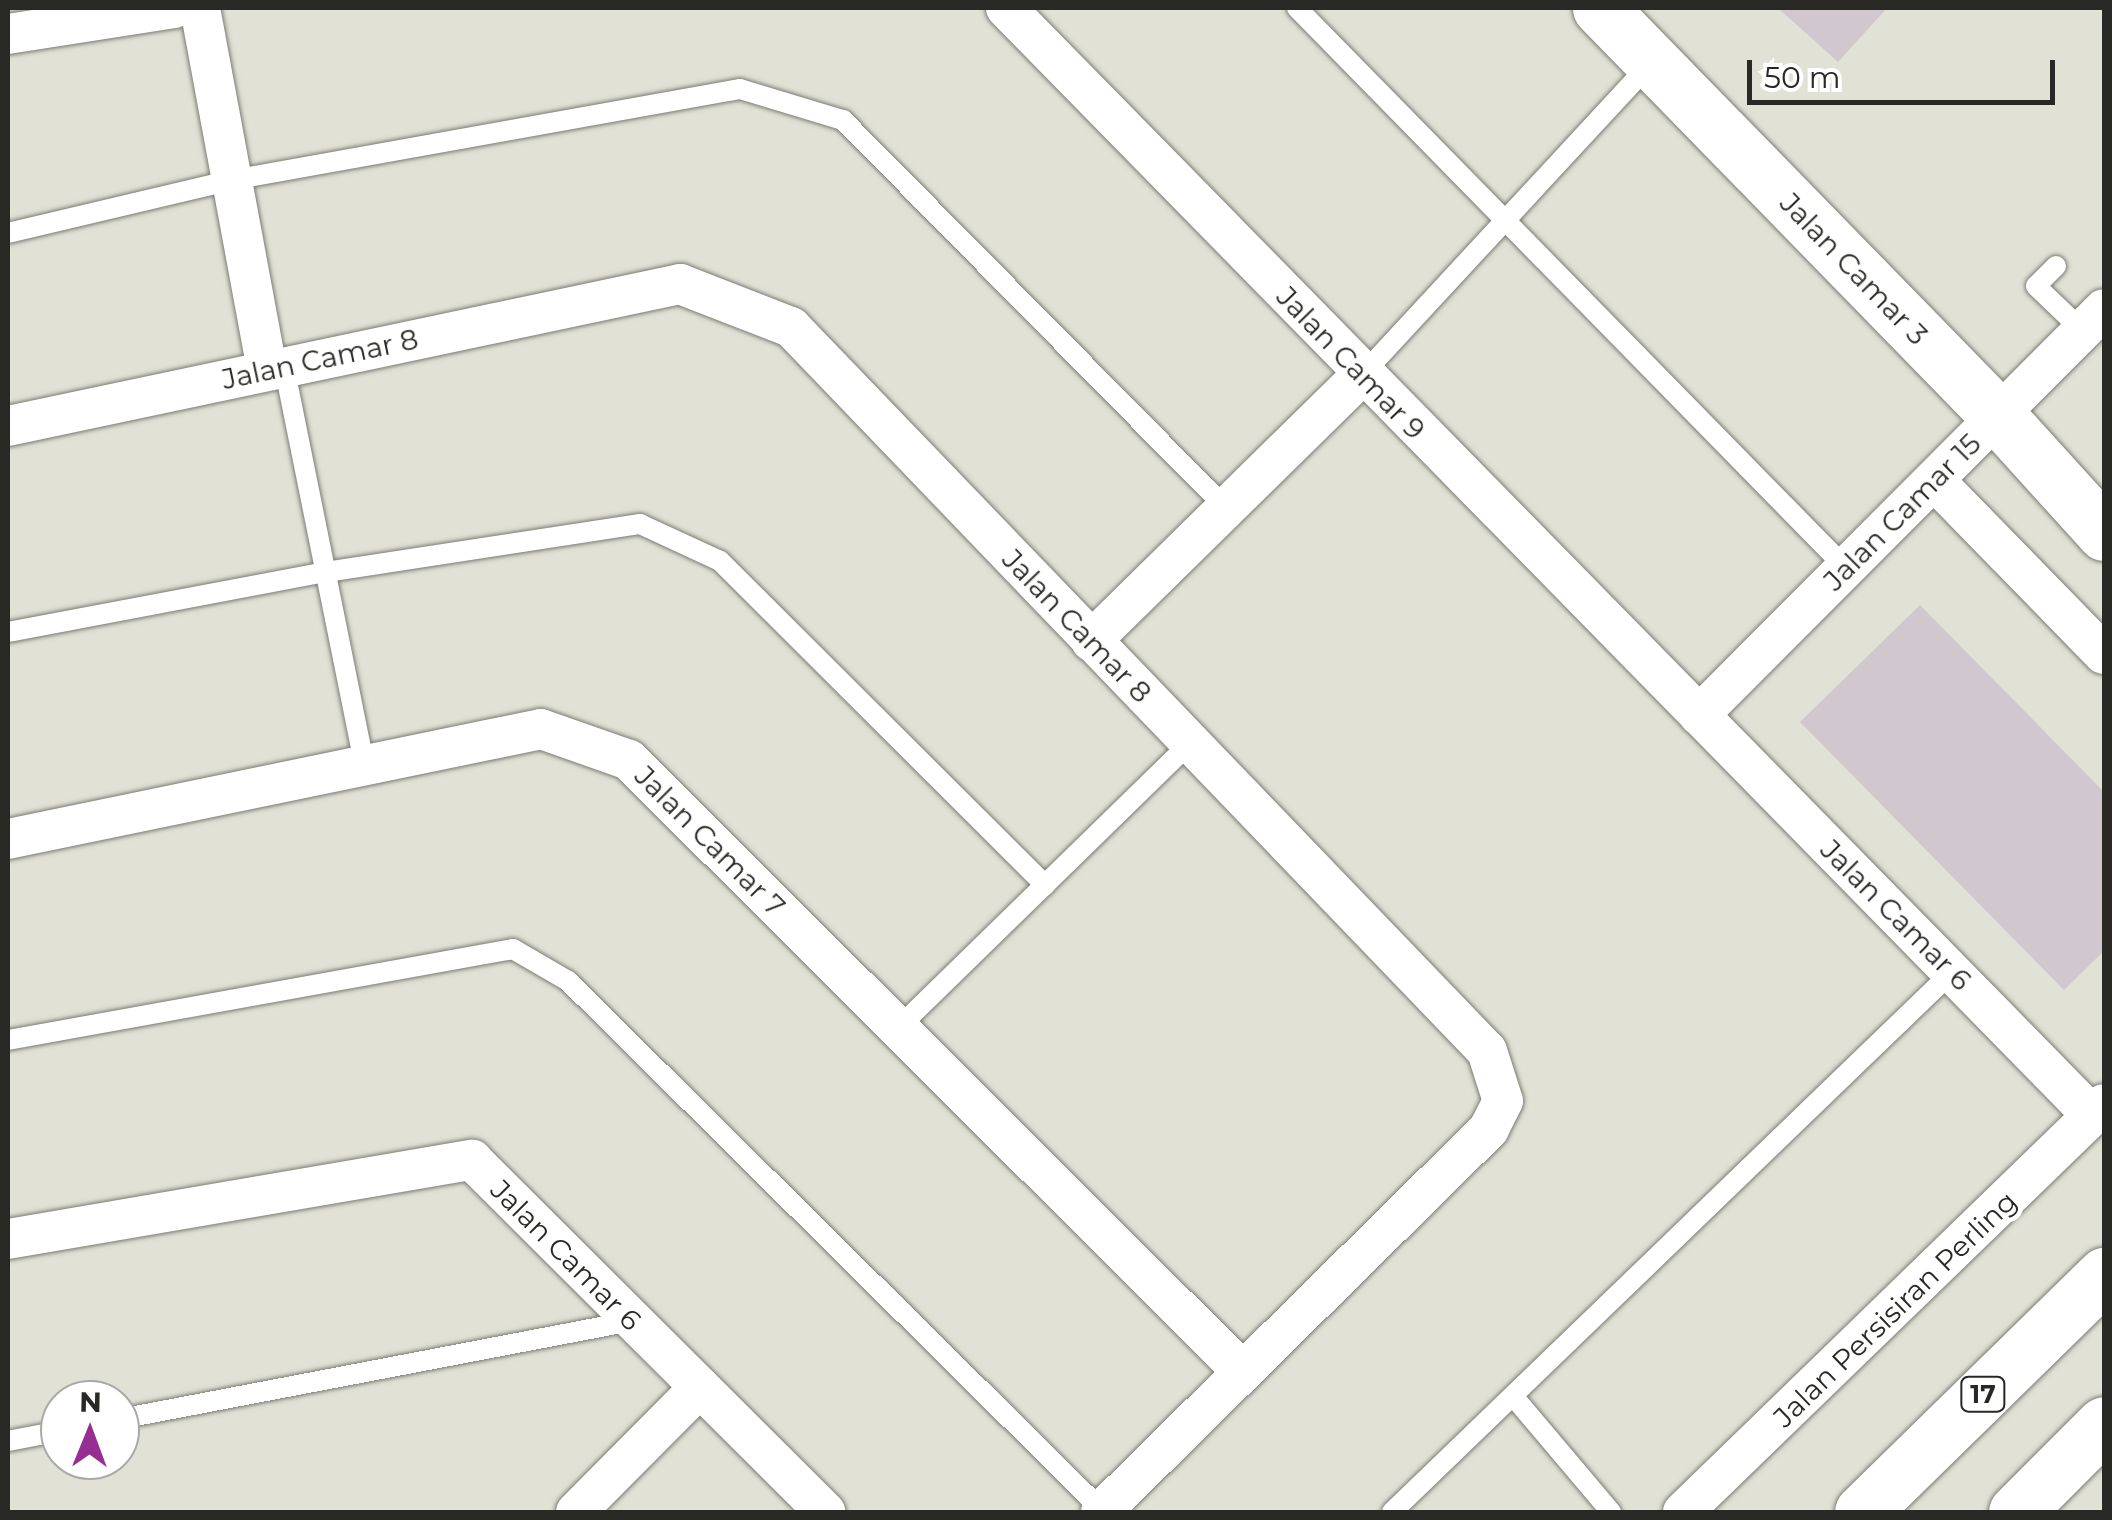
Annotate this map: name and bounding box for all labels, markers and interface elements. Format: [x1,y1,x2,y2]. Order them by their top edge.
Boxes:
scale bar [1752,40,2060,102]
text: 50 m [1764,59,1841,96]
street label: Jalan Camar 3 [1773,186,1935,352]
street label: Jalan Camar 9 [1270,280,1432,446]
street label: Jalan Camar 8 [219,322,421,396]
street label: Jalan Camar 15 [1817,427,1987,597]
street label: Jalan Camar 8 [996,543,1158,709]
street label: Jalan Camar 7 [628,759,792,923]
street label: Jalan Camar 6 [1814,833,1978,997]
street label: Jalan Camar 6 [484,1173,648,1337]
street label: Jalan Persisiran Perling [1767,1184,2023,1434]
road number: 17 [1958,1374,2008,1414]
north arrow [40,1380,140,1480]
text: N [79,1385,102,1419]

